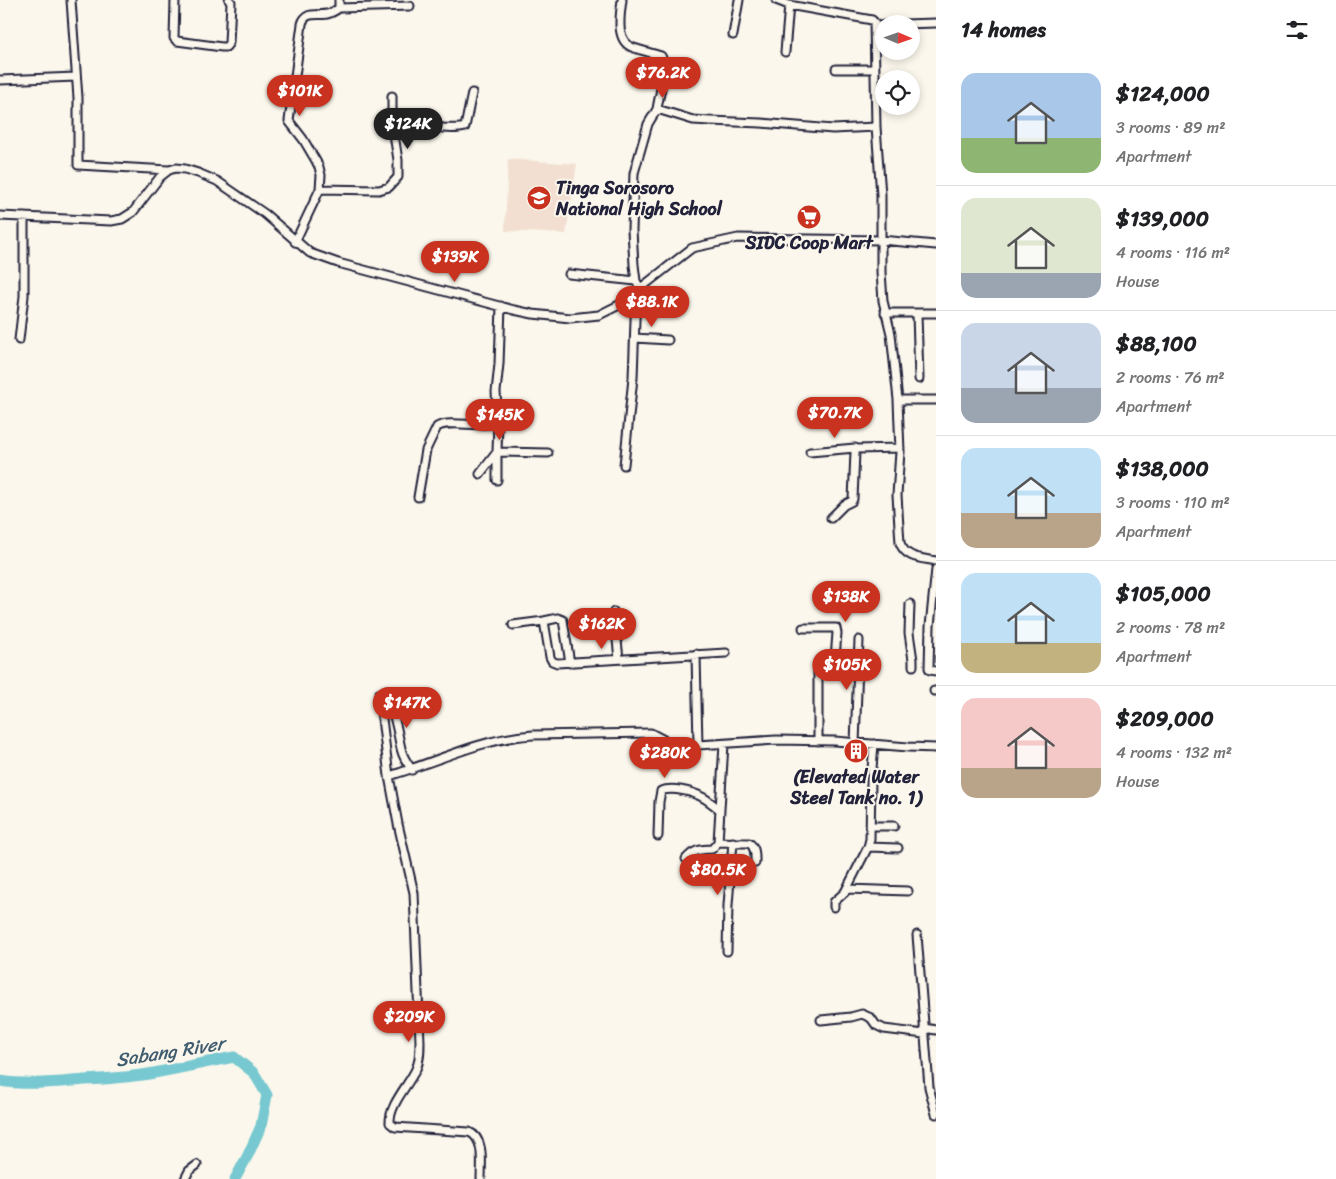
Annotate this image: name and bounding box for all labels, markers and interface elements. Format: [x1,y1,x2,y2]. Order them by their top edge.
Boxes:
text: 14 homes [961,11,1046,49]
north arrow [875,15,920,60]
map controls [875,15,920,115]
icon: filters [1283,16,1311,44]
pin: $76.2K [622,56,704,99]
text: $76.2K [637,58,689,87]
button: locate [875,70,920,115]
pin: $101K [265,74,335,117]
text: $124,000 [1116,75,1210,113]
text: $101K [278,76,322,105]
icon: home [1001,93,1061,153]
pin: $124K [373,108,443,150]
text: $124K [385,109,431,138]
text: 3 rooms · 89 m² [1116,113,1225,142]
text: Apartment [1116,142,1192,171]
place label: Tinga Sorosoro National High School [555,172,723,225]
school or university icon: Tinga Sorosoro National High School [526,185,552,211]
text: $139,000 [1116,200,1209,238]
supermarket icon: SIDC Coop Mart [796,204,822,230]
icon: home [1001,218,1061,278]
place label: SIDC Coop Mart [744,227,874,259]
text: 4 rooms · 116 m² [1116,238,1230,267]
pin: $139K [420,240,490,283]
text: $139K [432,242,478,271]
text: House [1116,267,1159,296]
pin: $88.1K [611,286,693,328]
text: $88.1K [626,287,678,316]
text: $88,100 [1116,325,1197,363]
icon: home [1001,343,1061,403]
text: 2 rooms · 76 m² [1116,363,1225,392]
text: Apartment [1116,392,1192,421]
pin: $70.7K [794,396,876,439]
pin: $145K [465,398,535,441]
text: $70.7K [808,398,862,427]
text: $145K [476,400,524,429]
text: $138,000 [1116,450,1209,488]
icon: home [1001,468,1061,528]
text: 3 rooms · 110 m² [1116,488,1230,517]
text: Apartment [1116,517,1192,546]
text: $105,000 [1116,575,1211,613]
pin: $138K [811,580,881,623]
text: $138K [823,582,869,611]
icon: home [1001,593,1061,653]
pin: $162K [567,608,637,650]
text: $162K [579,609,625,638]
text: 2 rooms · 78 m² [1116,613,1225,642]
text: Apartment [1116,642,1192,671]
pin: $105K [812,648,882,691]
text: $105K [823,650,871,679]
pin: $147K [372,686,442,729]
text: $147K [384,688,430,717]
text: $209,000 [1116,700,1214,738]
icon: home [1001,718,1061,778]
pin: $280K [630,736,700,779]
text: $280K [640,738,690,767]
building icon: (Elevated Water Steel Tank no. 1) [843,738,869,764]
text: 4 rooms · 132 m² [1116,738,1232,767]
place label: (Elevated Water Steel Tank no. 1) [789,761,923,814]
text: House [1116,767,1159,796]
pin: $80.5K [677,854,759,896]
text: $80.5K [691,855,745,884]
pin: $209K [374,1000,444,1043]
text: $209K [384,1002,434,1031]
water label: Sabang River [113,1026,230,1076]

